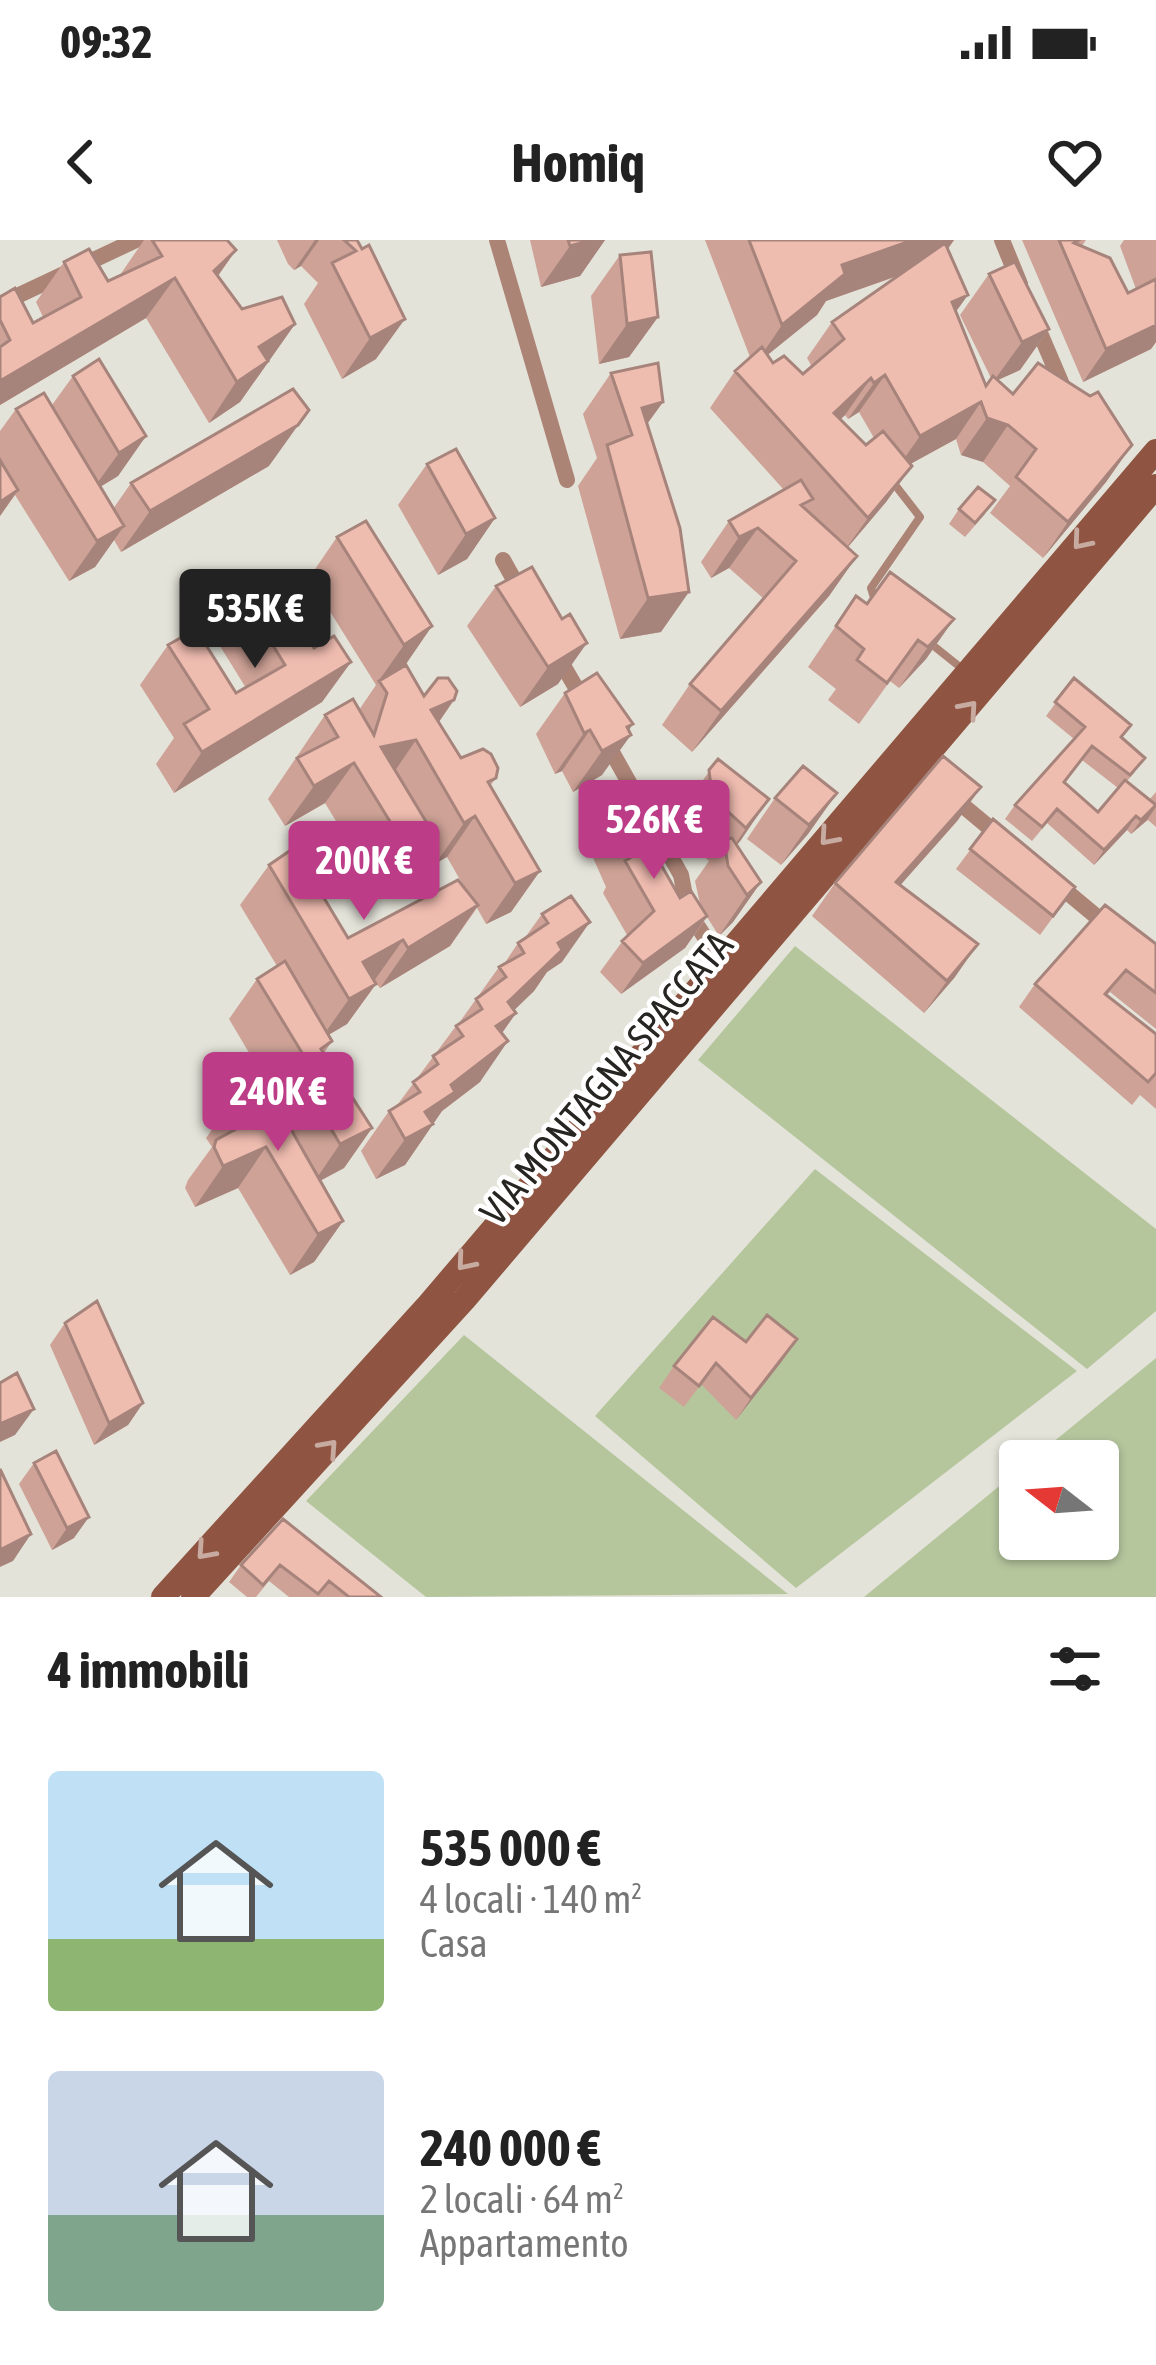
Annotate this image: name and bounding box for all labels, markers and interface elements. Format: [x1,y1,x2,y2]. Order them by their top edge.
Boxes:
text: 09:32 [60,16,153,68]
icon: back [48,129,114,195]
icon: heart [1042,129,1108,195]
text: Homiq [511,132,645,193]
one-way arrow [1073,527,1095,549]
pin: 535K € [157,569,353,671]
text: 535K € [207,586,304,630]
one-way arrow [954,701,976,723]
pin: 526K € [556,780,752,882]
text: 526K € [606,797,703,841]
pin: 200K € [266,821,462,923]
one-way arrow [820,823,842,845]
text: 200K € [316,838,413,882]
street label: VIA MONTAGNA SPACCATA [471,923,741,1233]
pin: 240K € [180,1052,376,1154]
text: 240K € [230,1069,327,1113]
one-way arrow [458,1248,480,1270]
north arrow [999,1440,1119,1560]
map controls [999,1440,1119,1560]
one-way arrow [314,1441,336,1462]
one-way arrow [197,1538,219,1559]
icon: filters [1042,1636,1108,1702]
text: 4 immobili [48,1640,249,1699]
text: 535 000 € [420,1818,601,1877]
icon: home [144,1819,288,1963]
text: 4 locali · 140 m² [420,1877,642,1921]
text: Casa [420,1921,488,1965]
text: 240 000 € [420,2118,601,2177]
icon: home [144,2119,288,2263]
text: 2 locali · 64 m² [420,2177,624,2221]
text: Appartamento [420,2221,629,2265]

